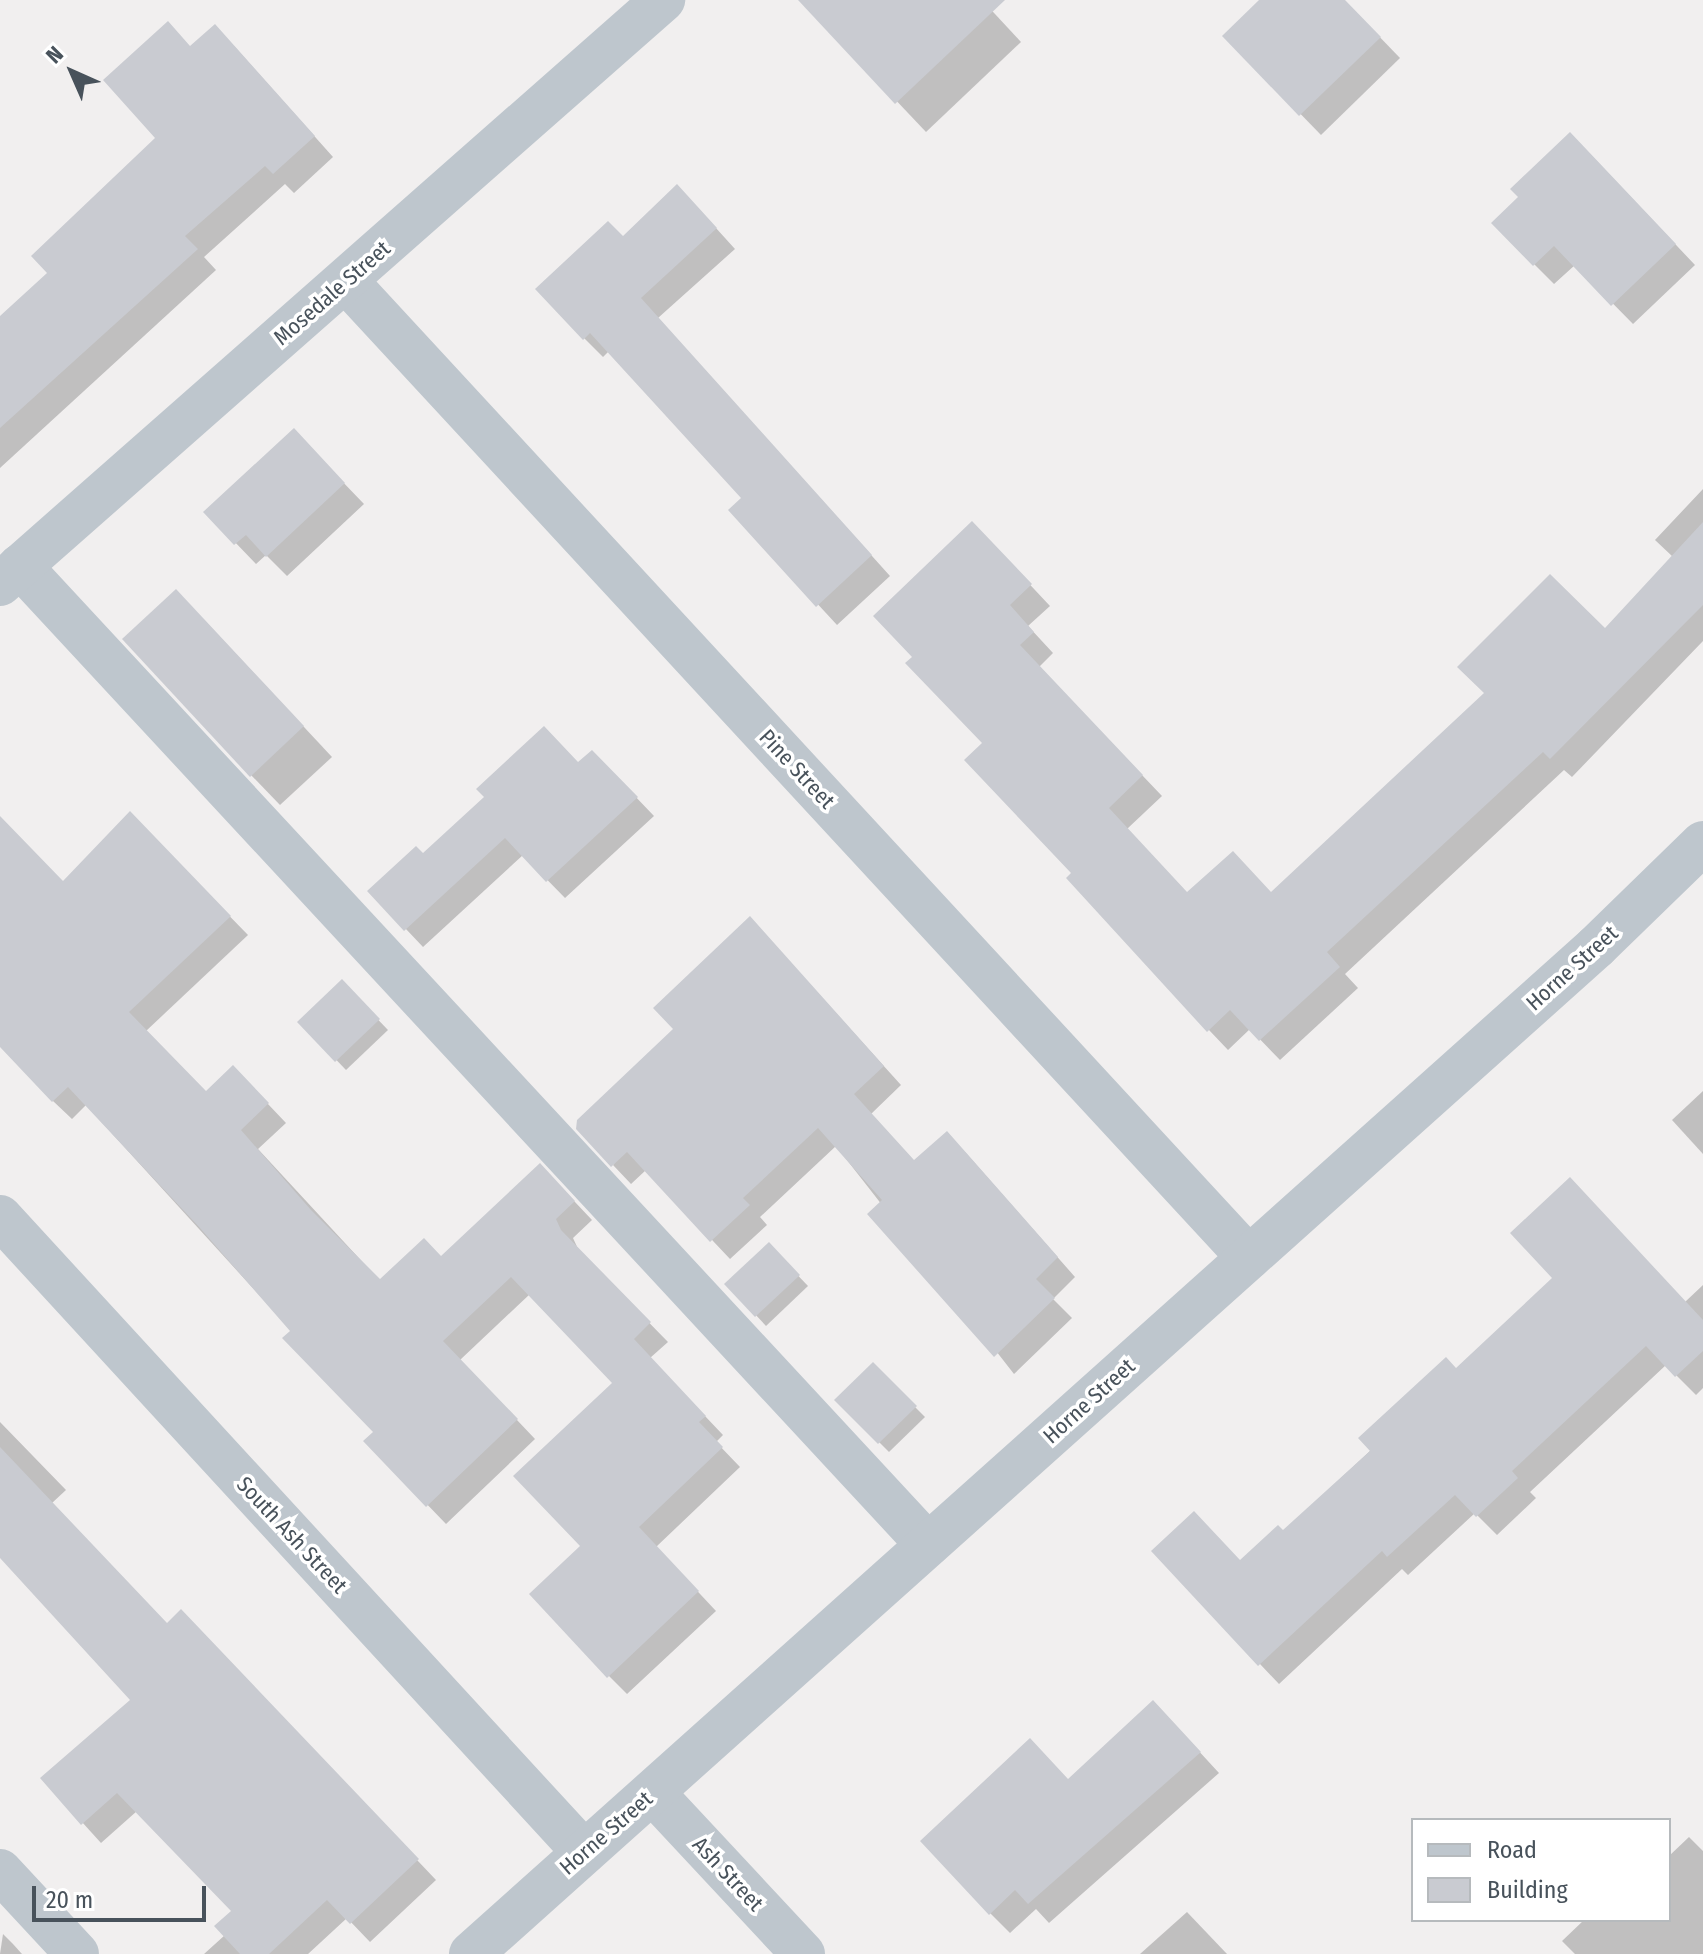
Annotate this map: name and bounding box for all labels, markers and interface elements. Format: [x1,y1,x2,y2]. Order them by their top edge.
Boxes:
north arrow [32,32,112,112]
text: N [40,40,69,69]
street label: Mosedale Street [268,235,396,351]
street label: Pine Street [754,724,840,814]
street label: Horne Street [1521,920,1623,1016]
street label: Horne Street [1038,1353,1140,1449]
street label: South Ash Street [231,1471,353,1599]
street label: Horne Street [554,1786,658,1880]
legend [1411,1818,1671,1922]
street label: Ash Street [687,1831,769,1917]
text: Road [1487,1836,1537,1864]
scale bar [36,1870,210,1920]
text: Building [1487,1876,1568,1904]
text: 20 m [46,1886,93,1914]

